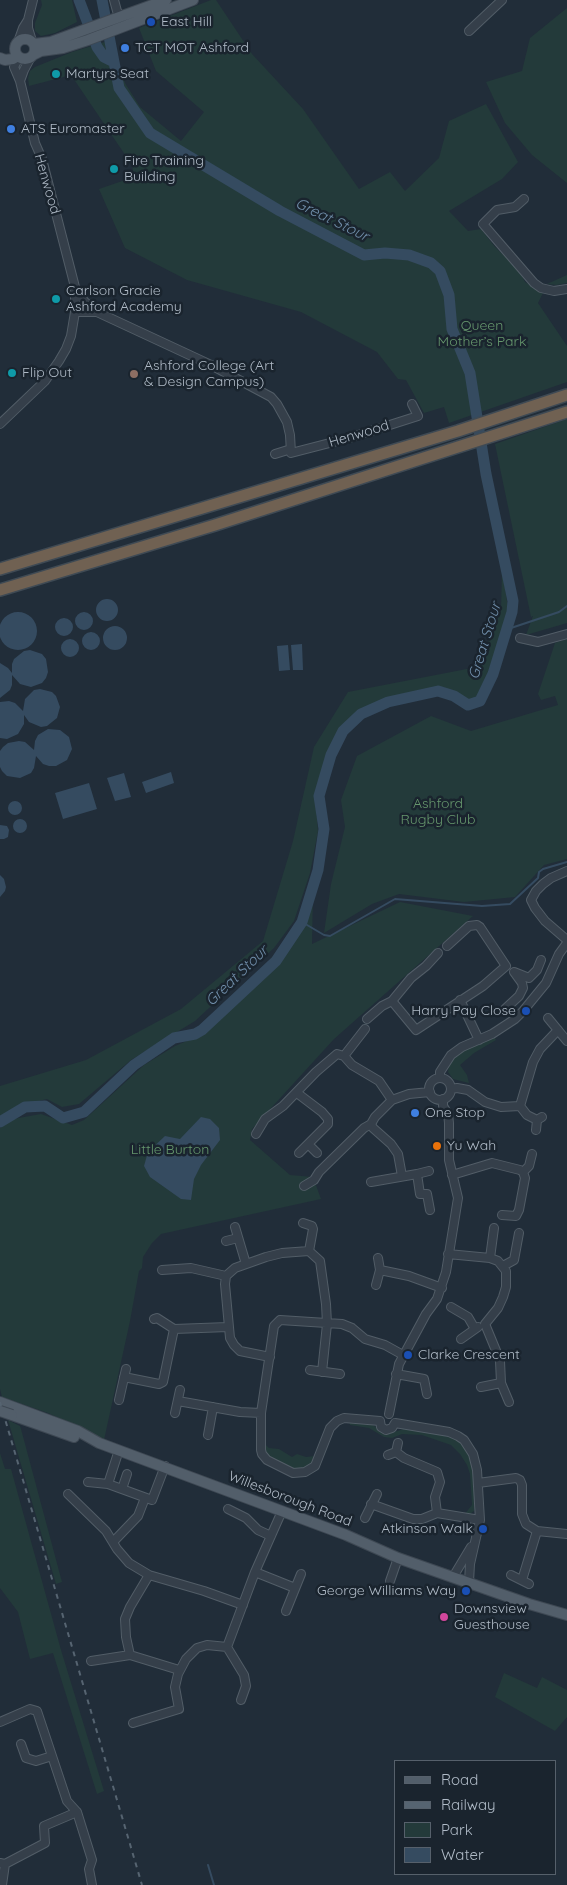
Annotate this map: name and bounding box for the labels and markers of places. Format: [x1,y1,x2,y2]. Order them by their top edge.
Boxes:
place label: East Hill [161,14,212,30]
marker: East Hill [145,16,157,28]
place label: TCT MOT Ashford [135,40,249,56]
marker: TCT MOT Ashford [119,42,131,54]
place label: Martyrs Seat [66,66,149,82]
marker: Martyrs Seat [50,68,62,80]
place label: ATS Euromaster [21,121,125,137]
marker: ATS Euromaster [5,123,17,135]
place label: Fire Training Building [124,153,204,186]
marker: Fire Training Building [108,163,120,175]
place label: Carlson Gracie Ashford Academy [66,283,182,316]
marker: Carlson Gracie Ashford Academy [50,293,62,305]
place label: Ashford College (Art & Design Campus) [144,358,274,391]
place label: Flip Out [22,365,72,381]
marker: Flip Out [6,367,18,379]
marker: Ashford College (Art & Design Campus) [128,368,140,380]
place label: Harry Pay Close [411,1003,516,1019]
marker: Harry Pay Close [520,1005,532,1017]
place label: One Stop [425,1105,485,1121]
marker: One Stop [409,1107,421,1119]
place label: Yu Wah [447,1138,496,1154]
marker: Yu Wah [431,1140,443,1152]
place label: Clarke Crescent [418,1347,520,1363]
marker: Clarke Crescent [402,1349,414,1361]
place label: Atkinson Walk [381,1521,473,1537]
marker: Atkinson Walk [477,1523,489,1535]
place label: George Williams Way [317,1583,456,1599]
marker: George Williams Way [460,1585,472,1597]
place label: Downsview Guesthouse [454,1601,530,1634]
marker: Downsview Guesthouse [438,1611,450,1623]

